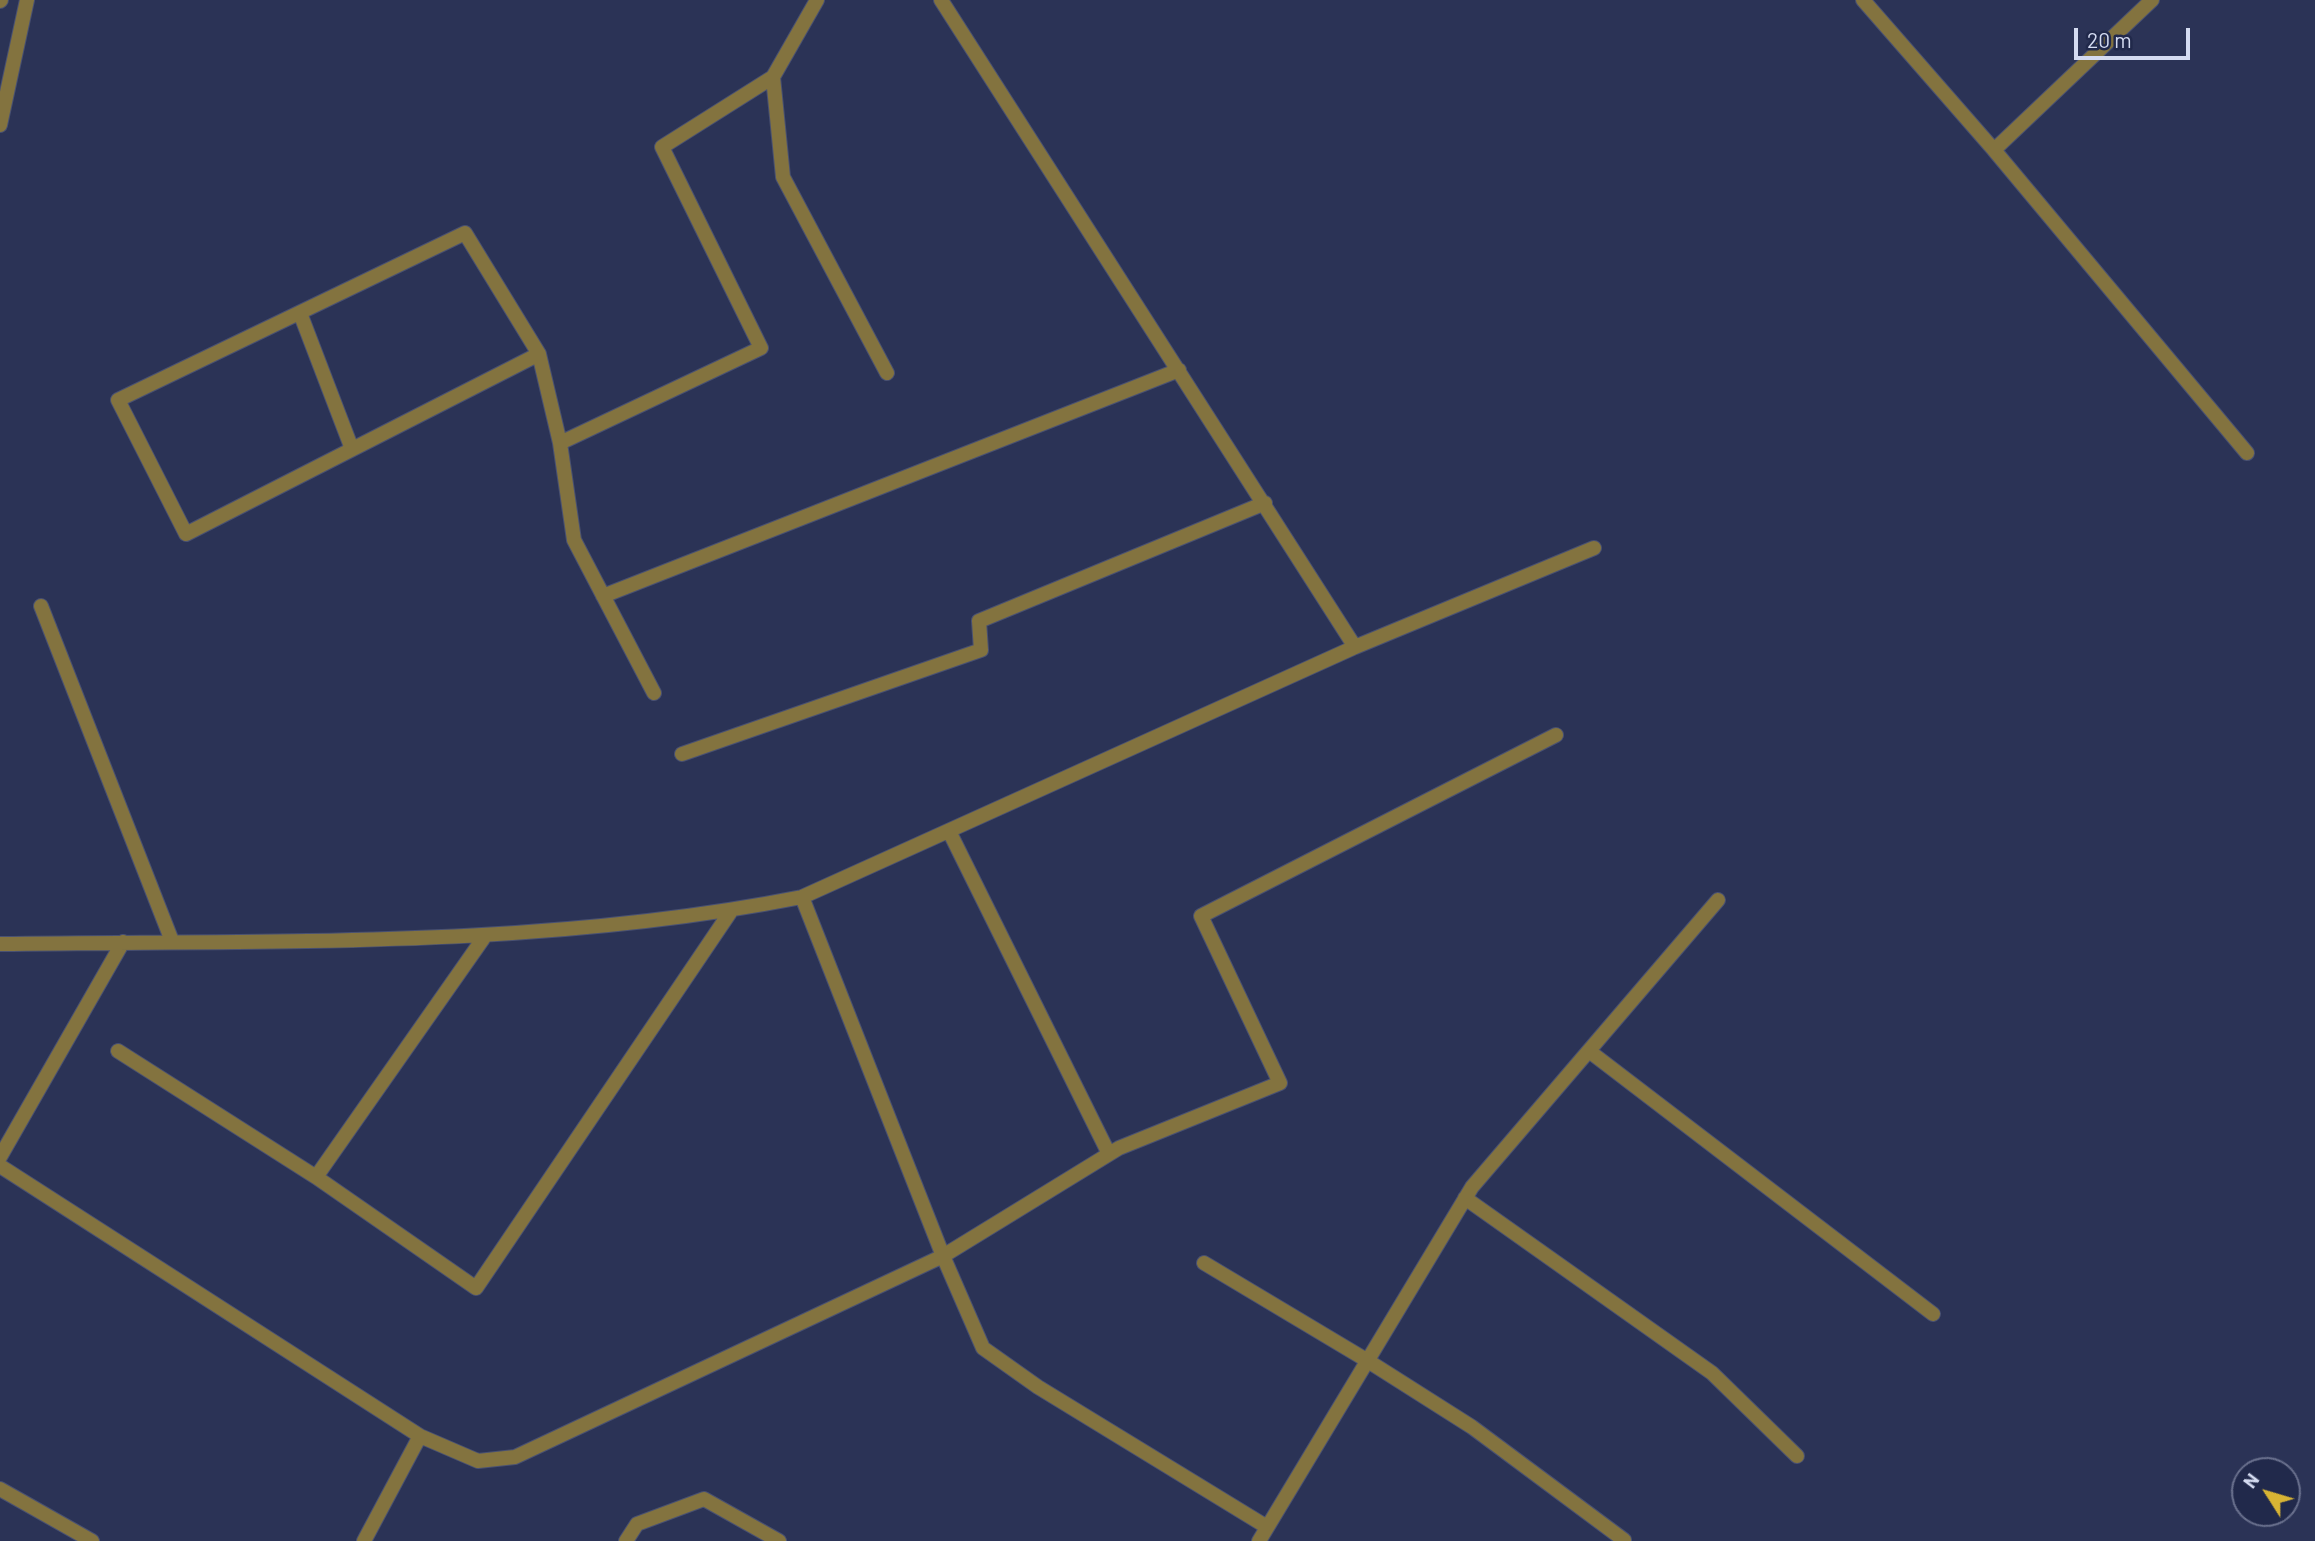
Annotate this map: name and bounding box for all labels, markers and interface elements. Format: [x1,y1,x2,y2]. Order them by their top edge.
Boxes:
scale bar [2077,14,2192,58]
text: 20 m [2087,27,2132,52]
north arrow [2231,1457,2301,1527]
text: N [2237,1468,2263,1492]

